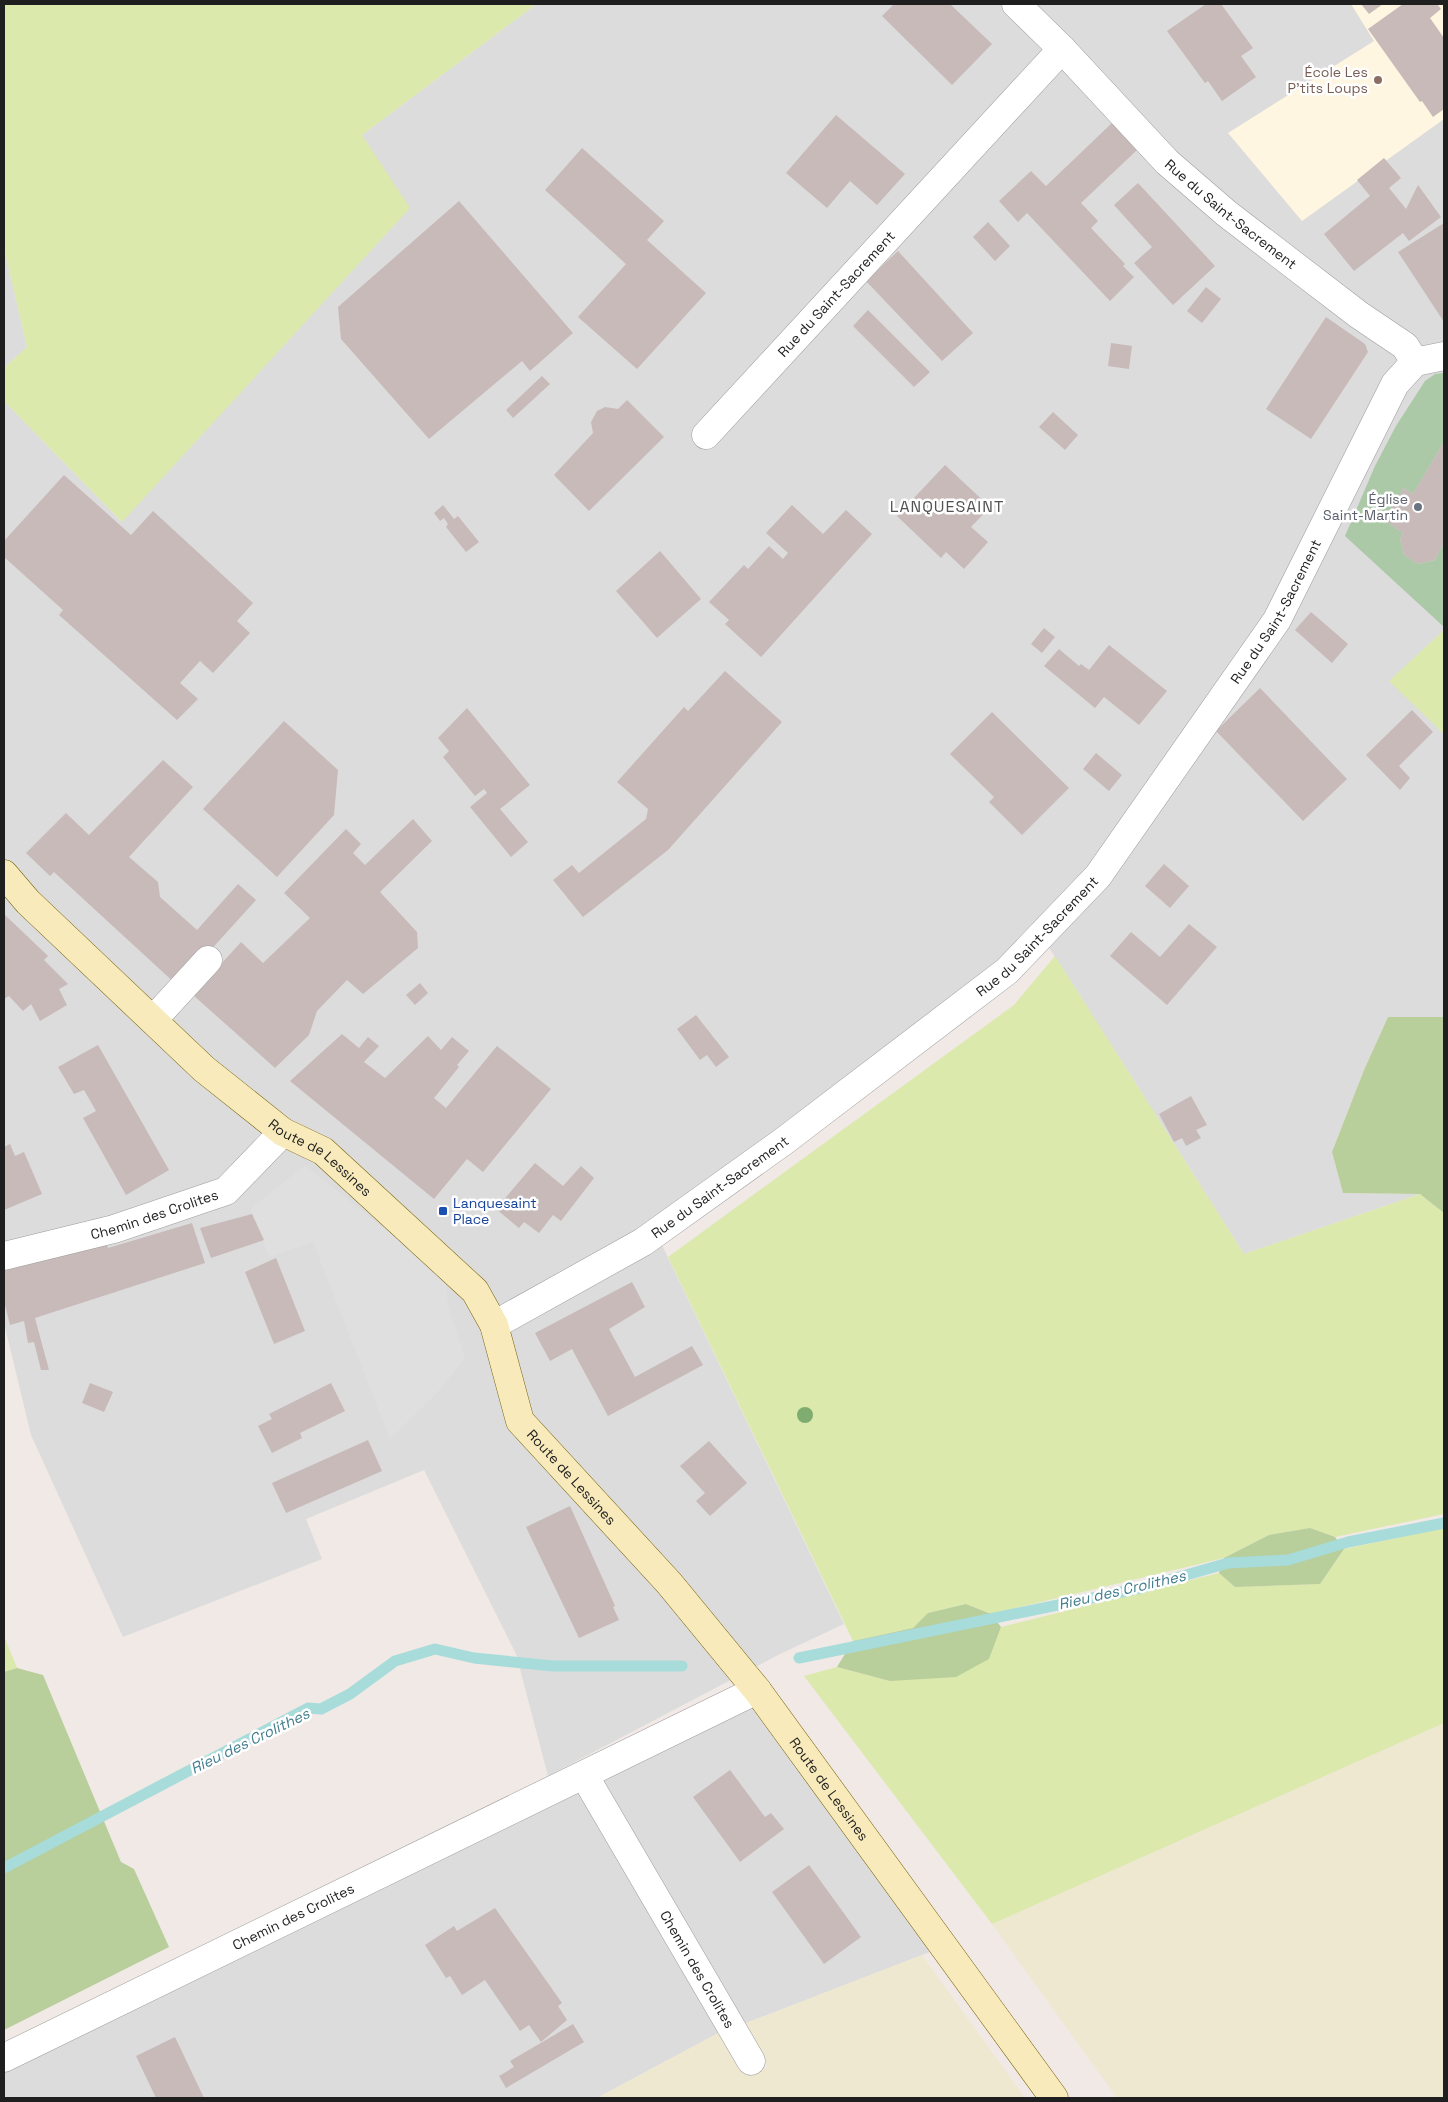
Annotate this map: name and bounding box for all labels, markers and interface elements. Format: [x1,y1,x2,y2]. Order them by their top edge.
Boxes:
place label: École Les P'tits Loups [1288,63,1368,97]
marker: École Les P'tits Loups [1372,74,1384,86]
street label: Rue du Saint-Sacrement [1161,155,1300,273]
street label: Rue du Saint-Sacrement [774,227,899,361]
place label: Église Saint-Martin [1323,490,1408,524]
district label: LANQUESAINT [890,496,1004,517]
marker: Église Saint-Martin [1412,501,1424,513]
street label: Rue du Saint-Sacrement [1226,536,1325,687]
street label: Rue du Saint-Sacrement [972,872,1102,1001]
street label: Route de Lessines [265,1115,375,1200]
street label: Rue du Saint-Sacrement [647,1132,792,1242]
street label: Chemin des Crolites [89,1185,221,1243]
place label: Lanquesaint Place [453,1194,537,1228]
marker: Lanquesaint Place [437,1205,449,1217]
street label: Route de Lessines [523,1425,620,1529]
water label: Rieu des Crolithes [1056,1565,1188,1613]
water label: Rieu des Crolithes [187,1703,313,1778]
street label: Route de Lessines [785,1734,873,1844]
street label: Chemin des Crolites [229,1879,357,1954]
street label: Chemin des Crolites [656,1907,739,2031]

